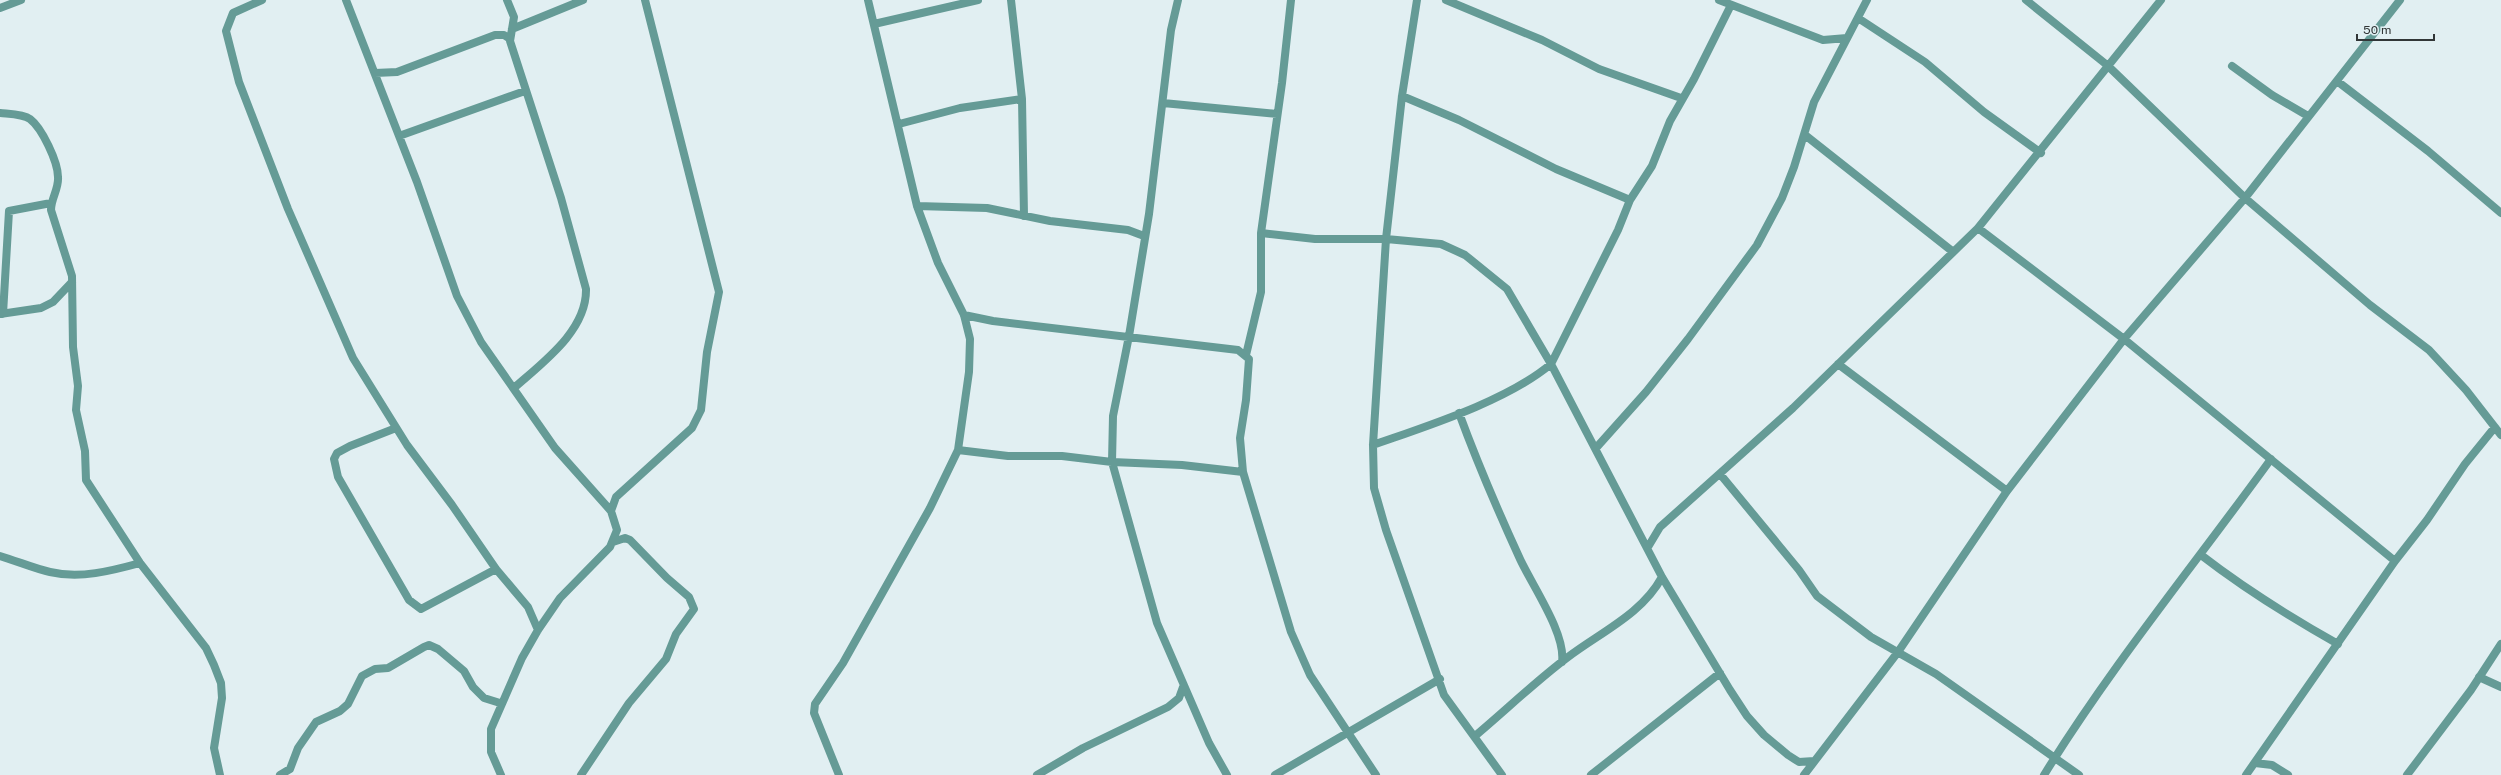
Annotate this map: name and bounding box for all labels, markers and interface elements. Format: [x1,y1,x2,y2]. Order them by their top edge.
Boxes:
scale bar [2357,16,2434,42]
text: 50 m [2363,23,2391,37]

